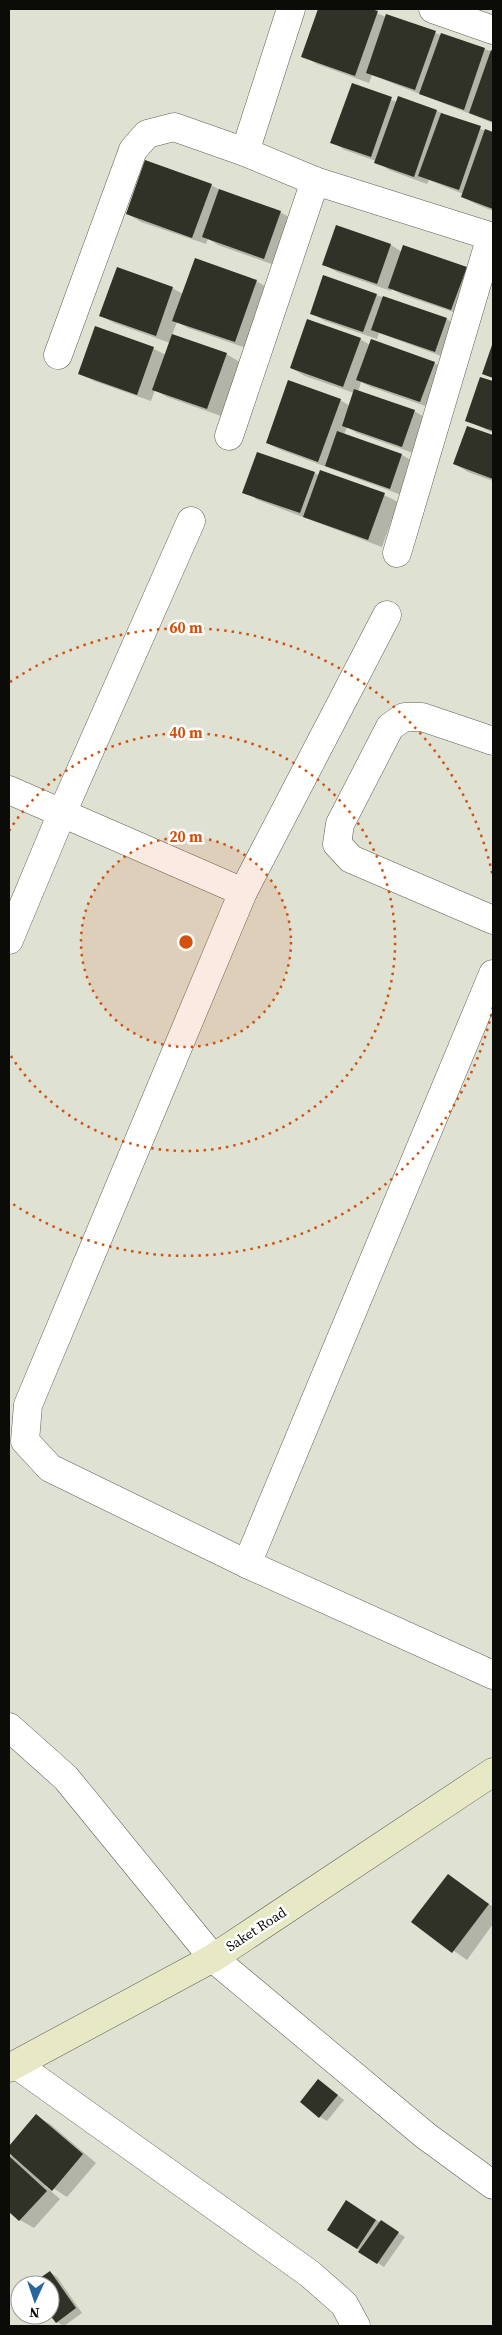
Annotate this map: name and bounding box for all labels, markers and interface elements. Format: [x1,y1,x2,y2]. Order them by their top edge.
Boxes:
text: 60 m [169,617,203,638]
text: 40 m [169,722,203,743]
text: 20 m [169,826,203,847]
centre of rings [177,933,195,951]
street label: Saket Road [222,1902,290,1956]
north arrow [10,2275,60,2325]
text: N [29,2303,40,2323]

